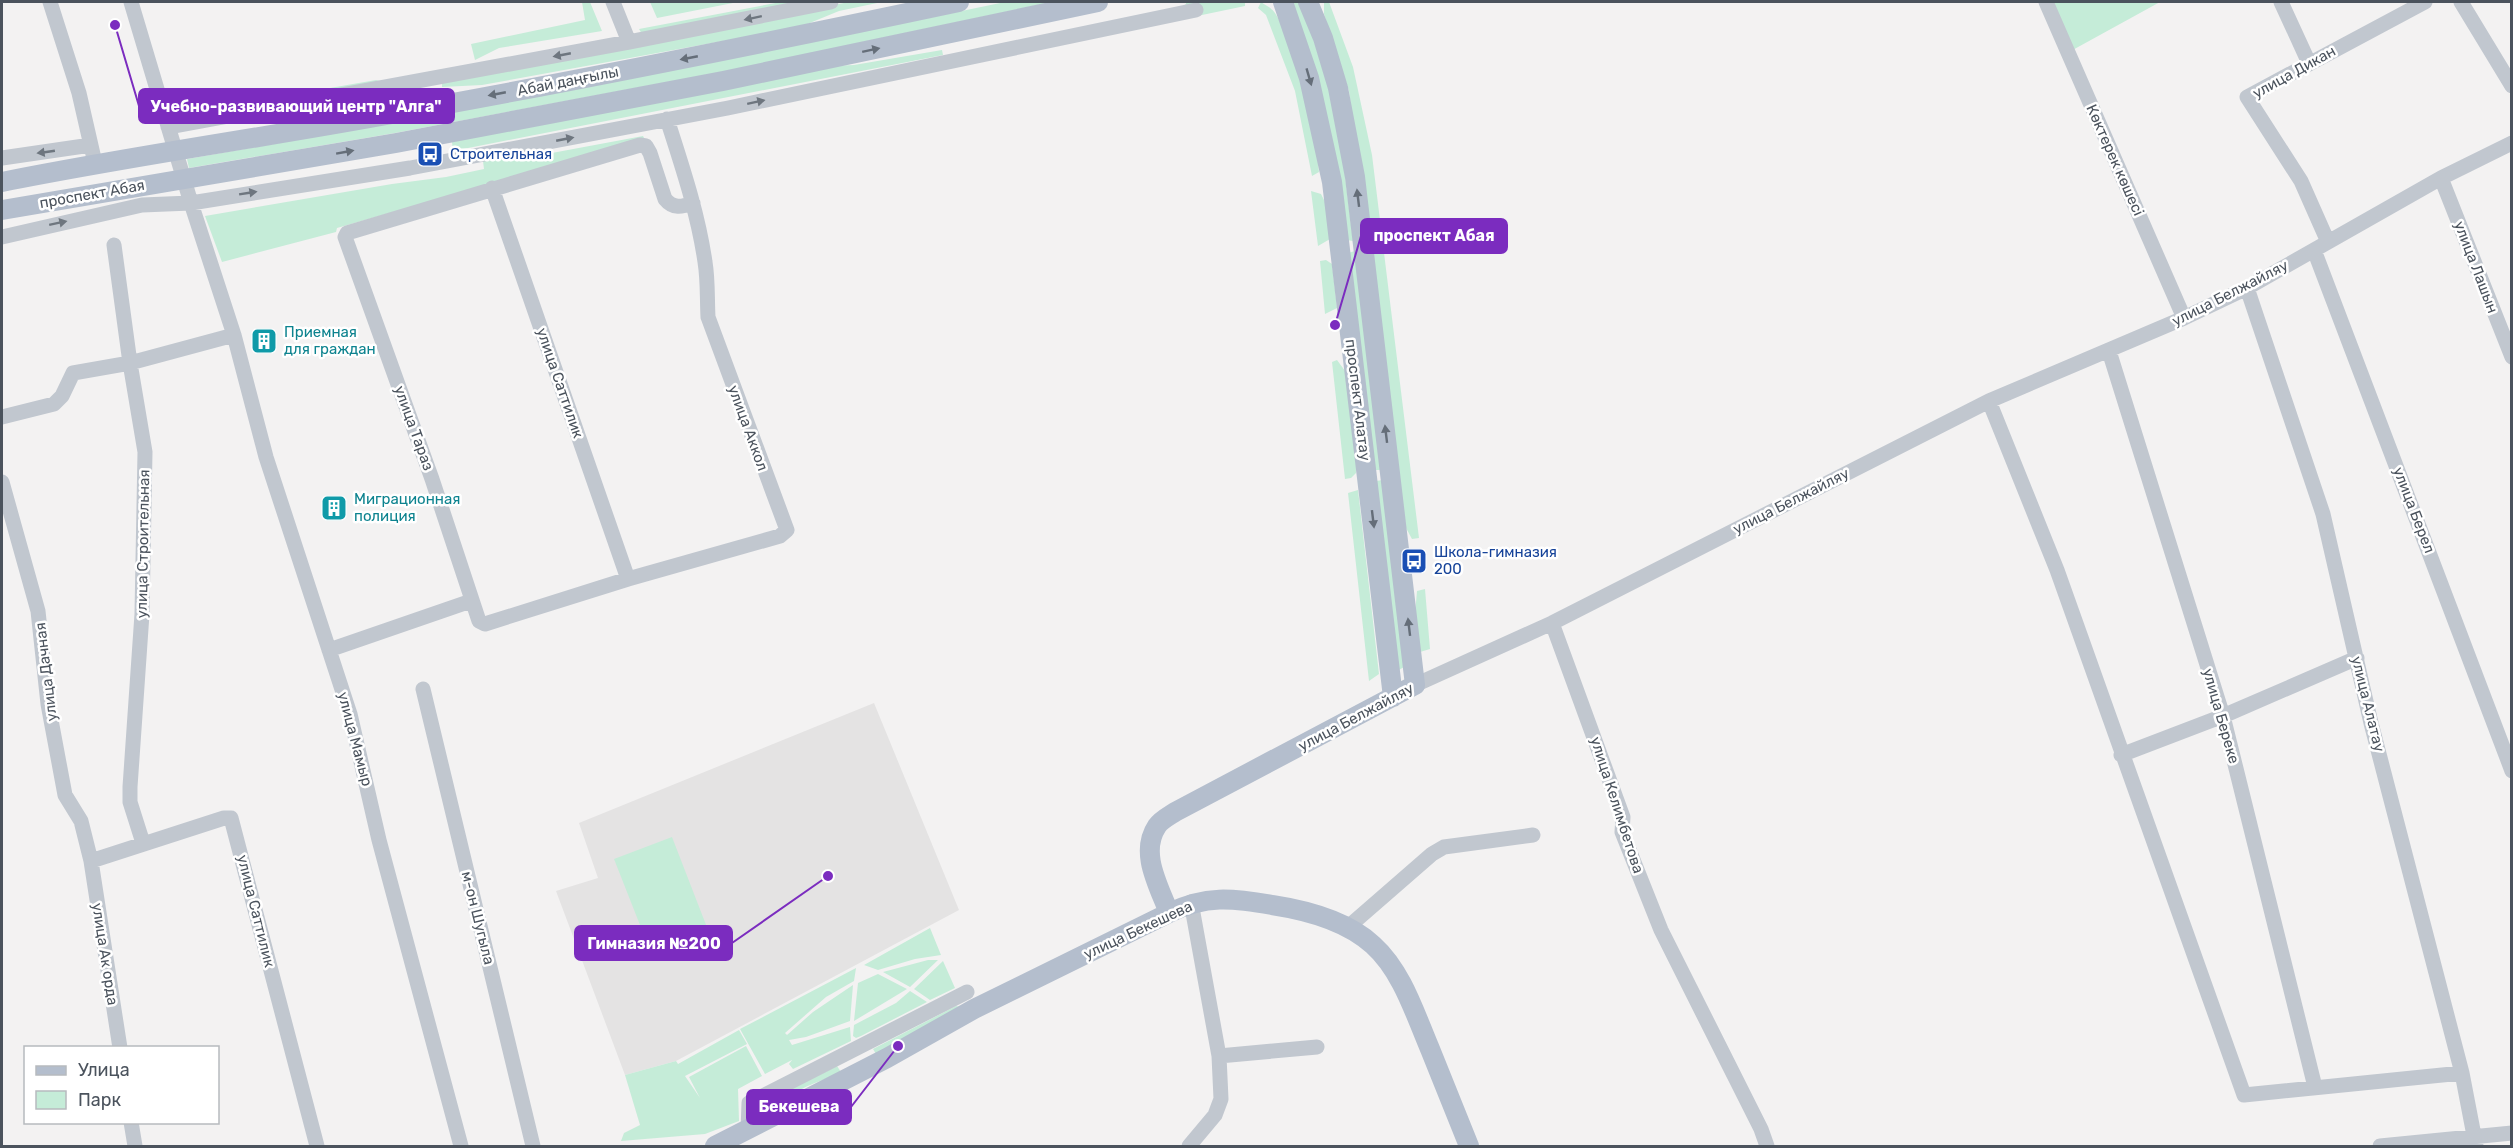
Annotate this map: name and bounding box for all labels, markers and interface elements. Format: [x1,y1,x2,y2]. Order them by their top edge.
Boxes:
one-way arrow [743,14,762,23]
street label: улица Дикан [2249,42,2339,102]
one-way arrow [862,44,880,54]
one-way arrow [552,51,571,60]
one-way arrow [679,54,698,63]
street label: Абай даңғылы [516,62,620,100]
one-way arrow [1304,68,1314,86]
callout: Учебно-развивающий центр "Алга" [139,89,454,123]
one-way arrow [487,90,506,99]
text: Учебно-развивающий центр "Алга" [150,97,442,116]
one-way arrow [747,97,766,106]
street label: Көктерек көшесі [2082,101,2148,219]
one-way arrow [555,134,574,143]
bus stop icon: Строительная [415,139,445,169]
place label: Строительная [450,145,552,163]
one-way arrow [37,147,56,156]
one-way arrow [335,147,354,156]
street label: проспект Абая [38,176,146,212]
one-way arrow [239,189,258,198]
one-way arrow [1353,189,1362,208]
one-way arrow [49,218,68,227]
street label: улица Лашын [2450,218,2502,316]
callout: проспект Абая [1361,219,1507,253]
text: проспект Абая [1373,226,1495,245]
street label: улица Белжайляу [2169,256,2291,330]
place label: Приемная для граждан [284,323,376,358]
street label: улица Саттилик [533,325,587,441]
building icon: Приемная для граждан [249,326,279,356]
street label: проспект Алатау [1342,338,1374,462]
street label: улица Тараз [390,383,438,473]
street label: улица Аккол [724,383,772,473]
one-way arrow [1381,424,1390,443]
street label: улица Белжайляу [1730,464,1852,538]
street label: улица Берел [2389,464,2439,556]
street label: улица Строительная [133,469,153,619]
place label: Миграционная полиция [354,490,460,525]
building icon: Миграционная полиция [319,493,349,523]
one-way arrow [1368,509,1378,528]
place label: Школа-гимназия 200 [1434,543,1557,578]
bus stop icon: Школа-гимназия 200 [1399,546,1429,576]
one-way arrow [1404,618,1414,637]
street label: улица Дачная [31,621,61,723]
street label: улица Алатау [2347,654,2389,754]
street label: улица Береке [2199,666,2243,766]
street label: улица Белжайляу [1295,679,1417,755]
street label: улица Мамыр [334,690,376,788]
street label: улица Келимбетова [1586,734,1648,876]
street label: улица Саттилик [233,853,279,969]
street label: м-он Шугыла [458,869,498,967]
street label: улица Бекешева [1081,897,1195,963]
street label: улица Ак орда [88,902,122,1006]
callout: Гимназия №200 [575,926,732,960]
text: Гимназия №200 [587,934,721,953]
legend [24,1046,219,1124]
text: Улица [78,1059,130,1081]
text: Парк [78,1089,122,1111]
callout: Бекешева [747,1090,851,1124]
text: Бекешева [759,1097,839,1116]

